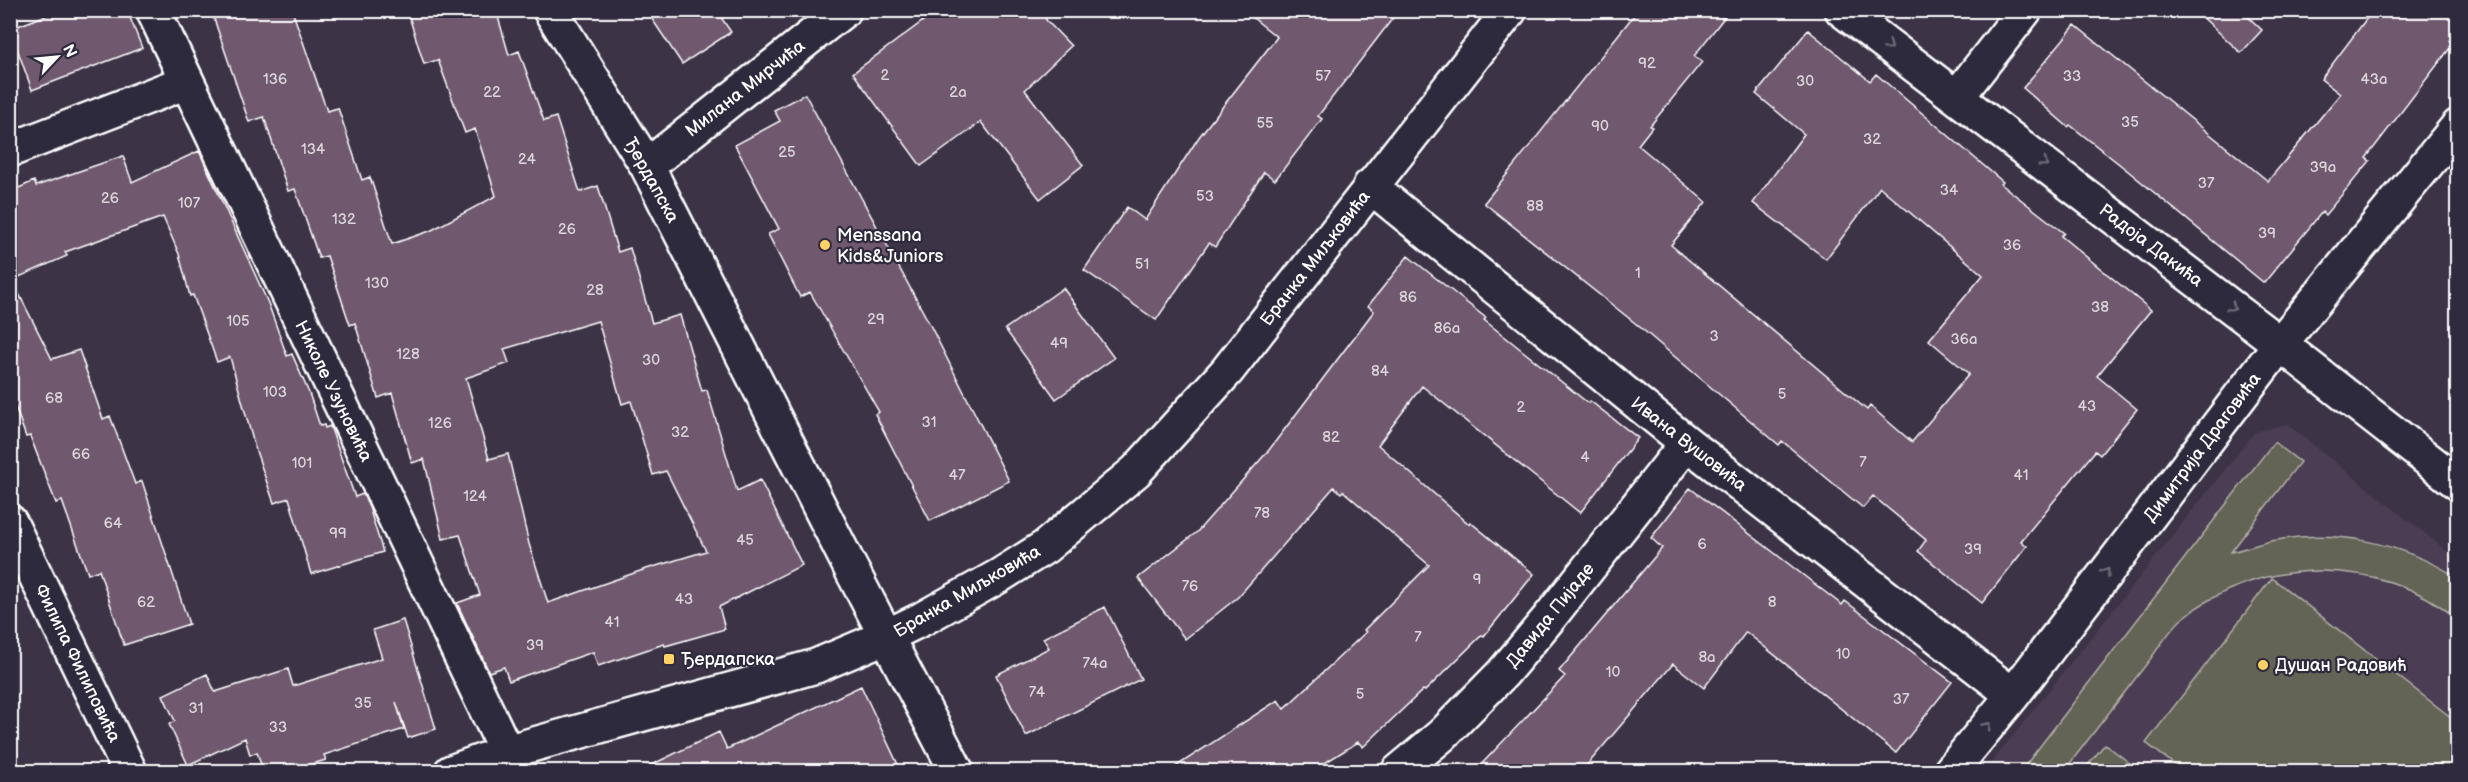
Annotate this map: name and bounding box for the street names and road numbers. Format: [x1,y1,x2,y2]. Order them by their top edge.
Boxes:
street label: Милана Мирчића [681,35,810,142]
street label: Ђердапска [620,134,684,227]
street label: Бранка Миљковића [1256,186,1375,330]
street label: Радоја Дакића [2095,200,2207,291]
street label: Николе Узуновића [290,317,377,466]
street label: Димитрија Драговића [2139,368,2266,526]
street label: Ивана Вушовића [1627,393,1751,496]
street label: Бранка Миљковића [890,541,1045,642]
street label: Давида Пијаде [1502,559,1599,672]
street label: Филипа Филиповића [30,581,125,746]

